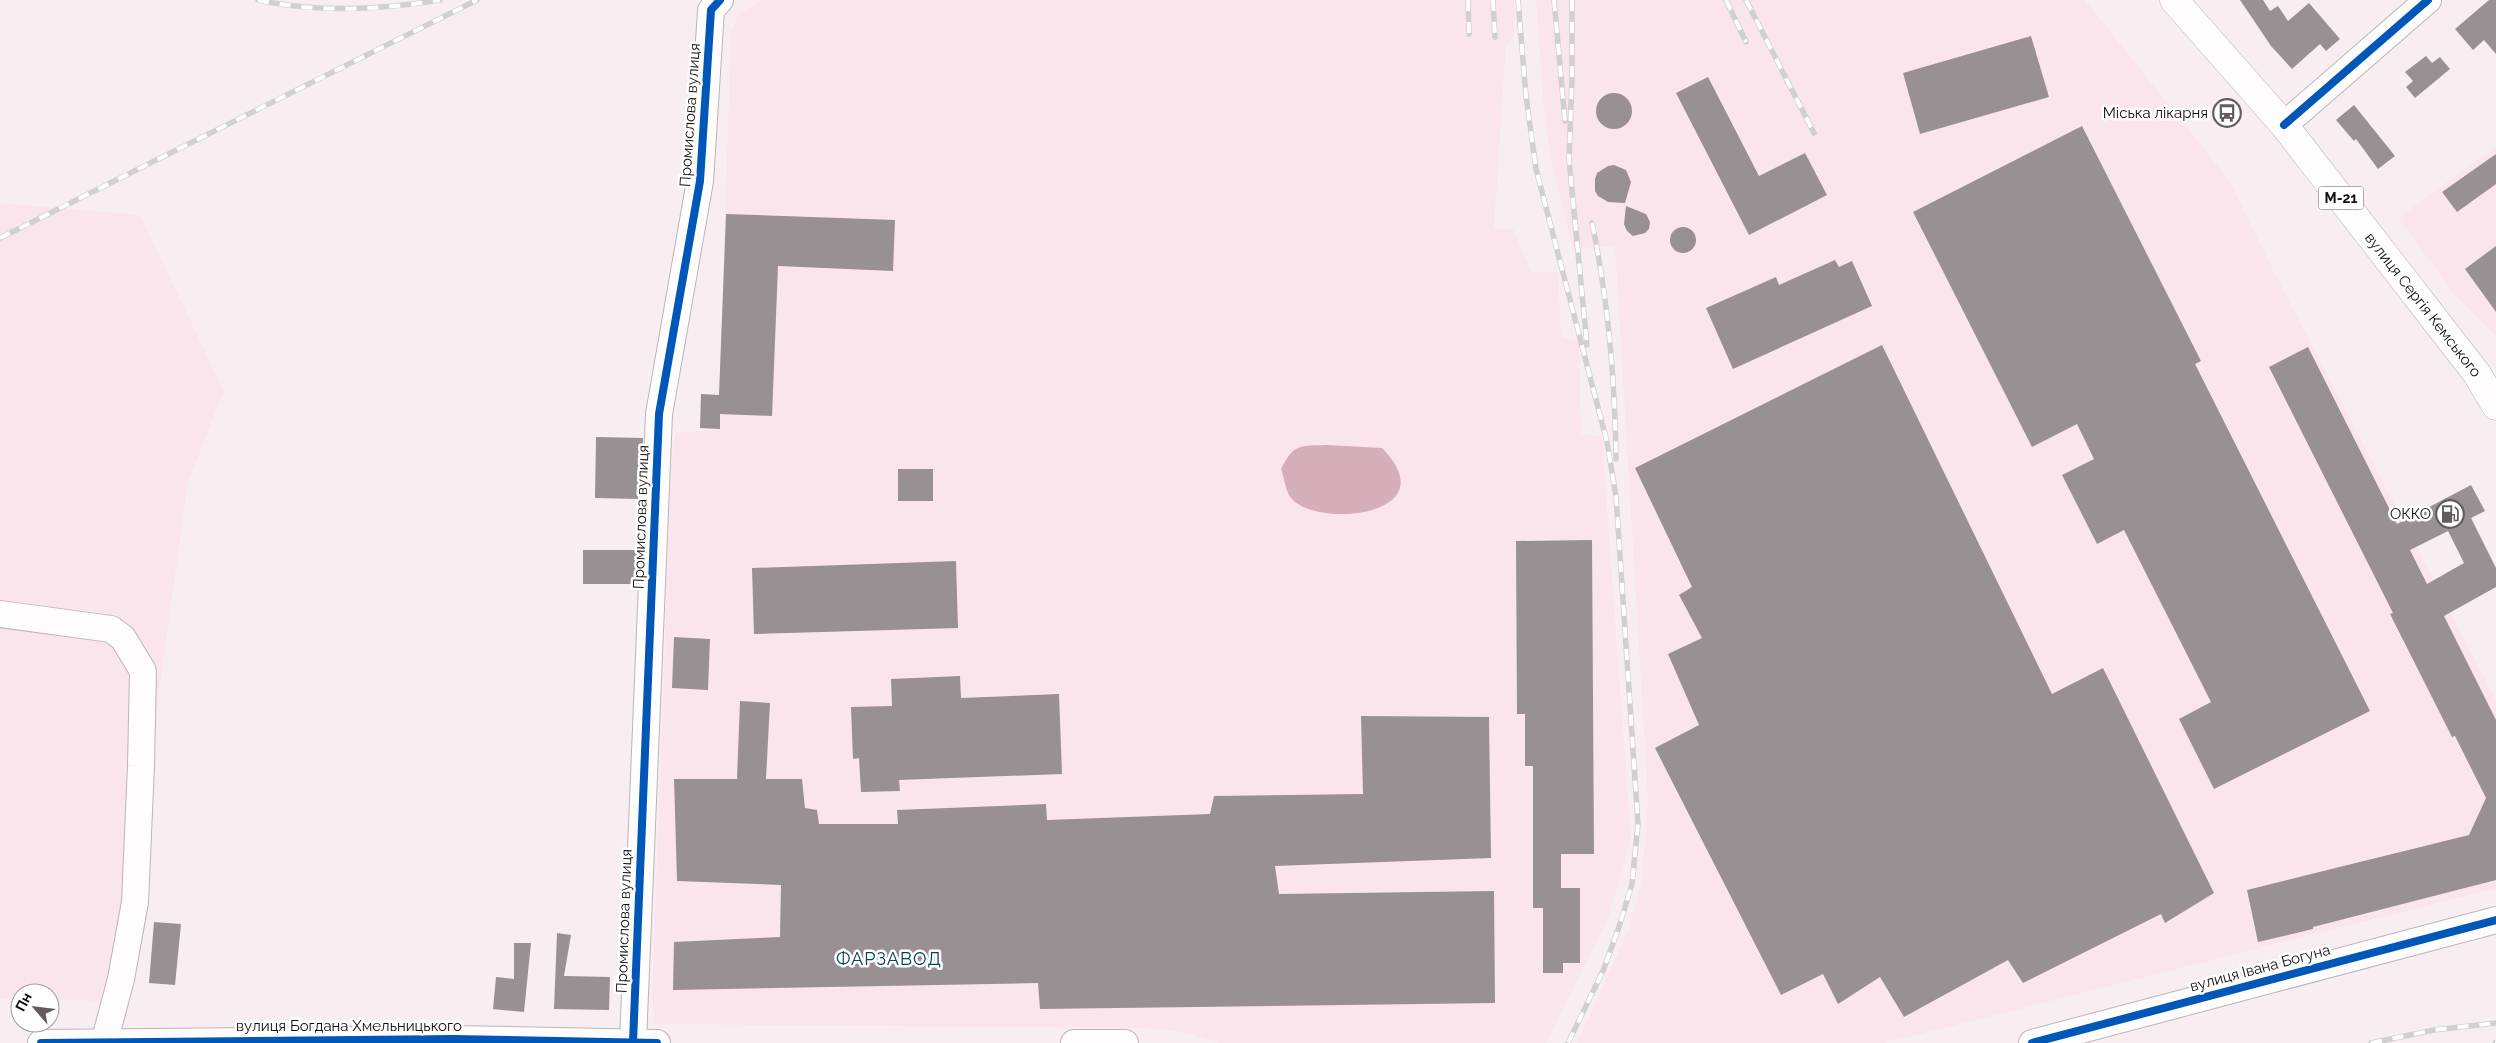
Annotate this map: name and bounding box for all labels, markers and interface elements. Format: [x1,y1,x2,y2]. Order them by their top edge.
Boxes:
street label: Промислова вулиця [676,43,704,187]
bus stop icon: Міська лікарня [2212,98,2242,128]
place label: Міська лікарня [2103,104,2208,122]
road number: М-21 [2318,187,2364,210]
street label: вулиця Сергія Кемського [2361,229,2485,381]
street label: Промислова вулиця [629,445,653,589]
fuel station icon: ОККО [2435,499,2465,529]
place label: ОККО [2390,505,2431,523]
street label: Промислова вулиця [612,849,636,993]
street label: вулиця Івана Богуна [2188,941,2332,995]
district label: ФАРЗАВОД [836,948,942,969]
north arrow [10,983,60,1033]
text: Пн [12,990,35,1014]
street label: вулиця Богдана Хмельницького [236,1017,462,1035]

